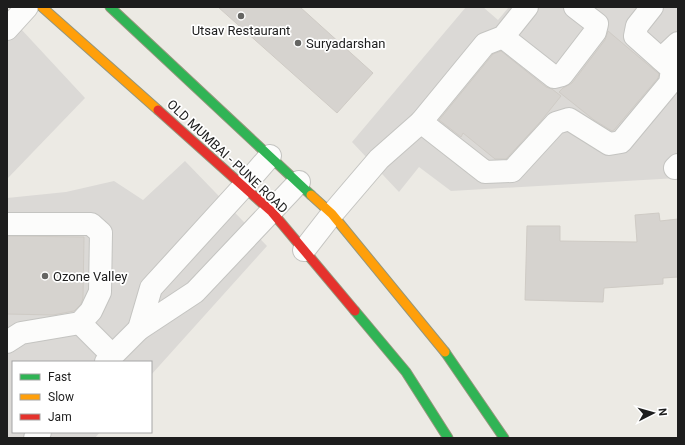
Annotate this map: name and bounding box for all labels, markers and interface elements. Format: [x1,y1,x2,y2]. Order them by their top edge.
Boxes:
marker: Utsav Restaurant [236,11,246,21]
place label: Utsav Restaurant [192,23,290,38]
place label: Suryadarshan [306,36,385,51]
marker: Suryadarshan [293,38,303,48]
street label: OLD MUMBAI - PUNE ROAD [164,97,291,216]
place label: Ozone Valley [53,269,127,284]
marker: Ozone Valley [40,271,50,281]
legend [12,361,152,433]
text: Fast [48,370,71,384]
text: Slow [48,390,74,404]
north arrow [633,393,673,433]
text: N [656,407,669,417]
text: Jam [48,410,72,424]

